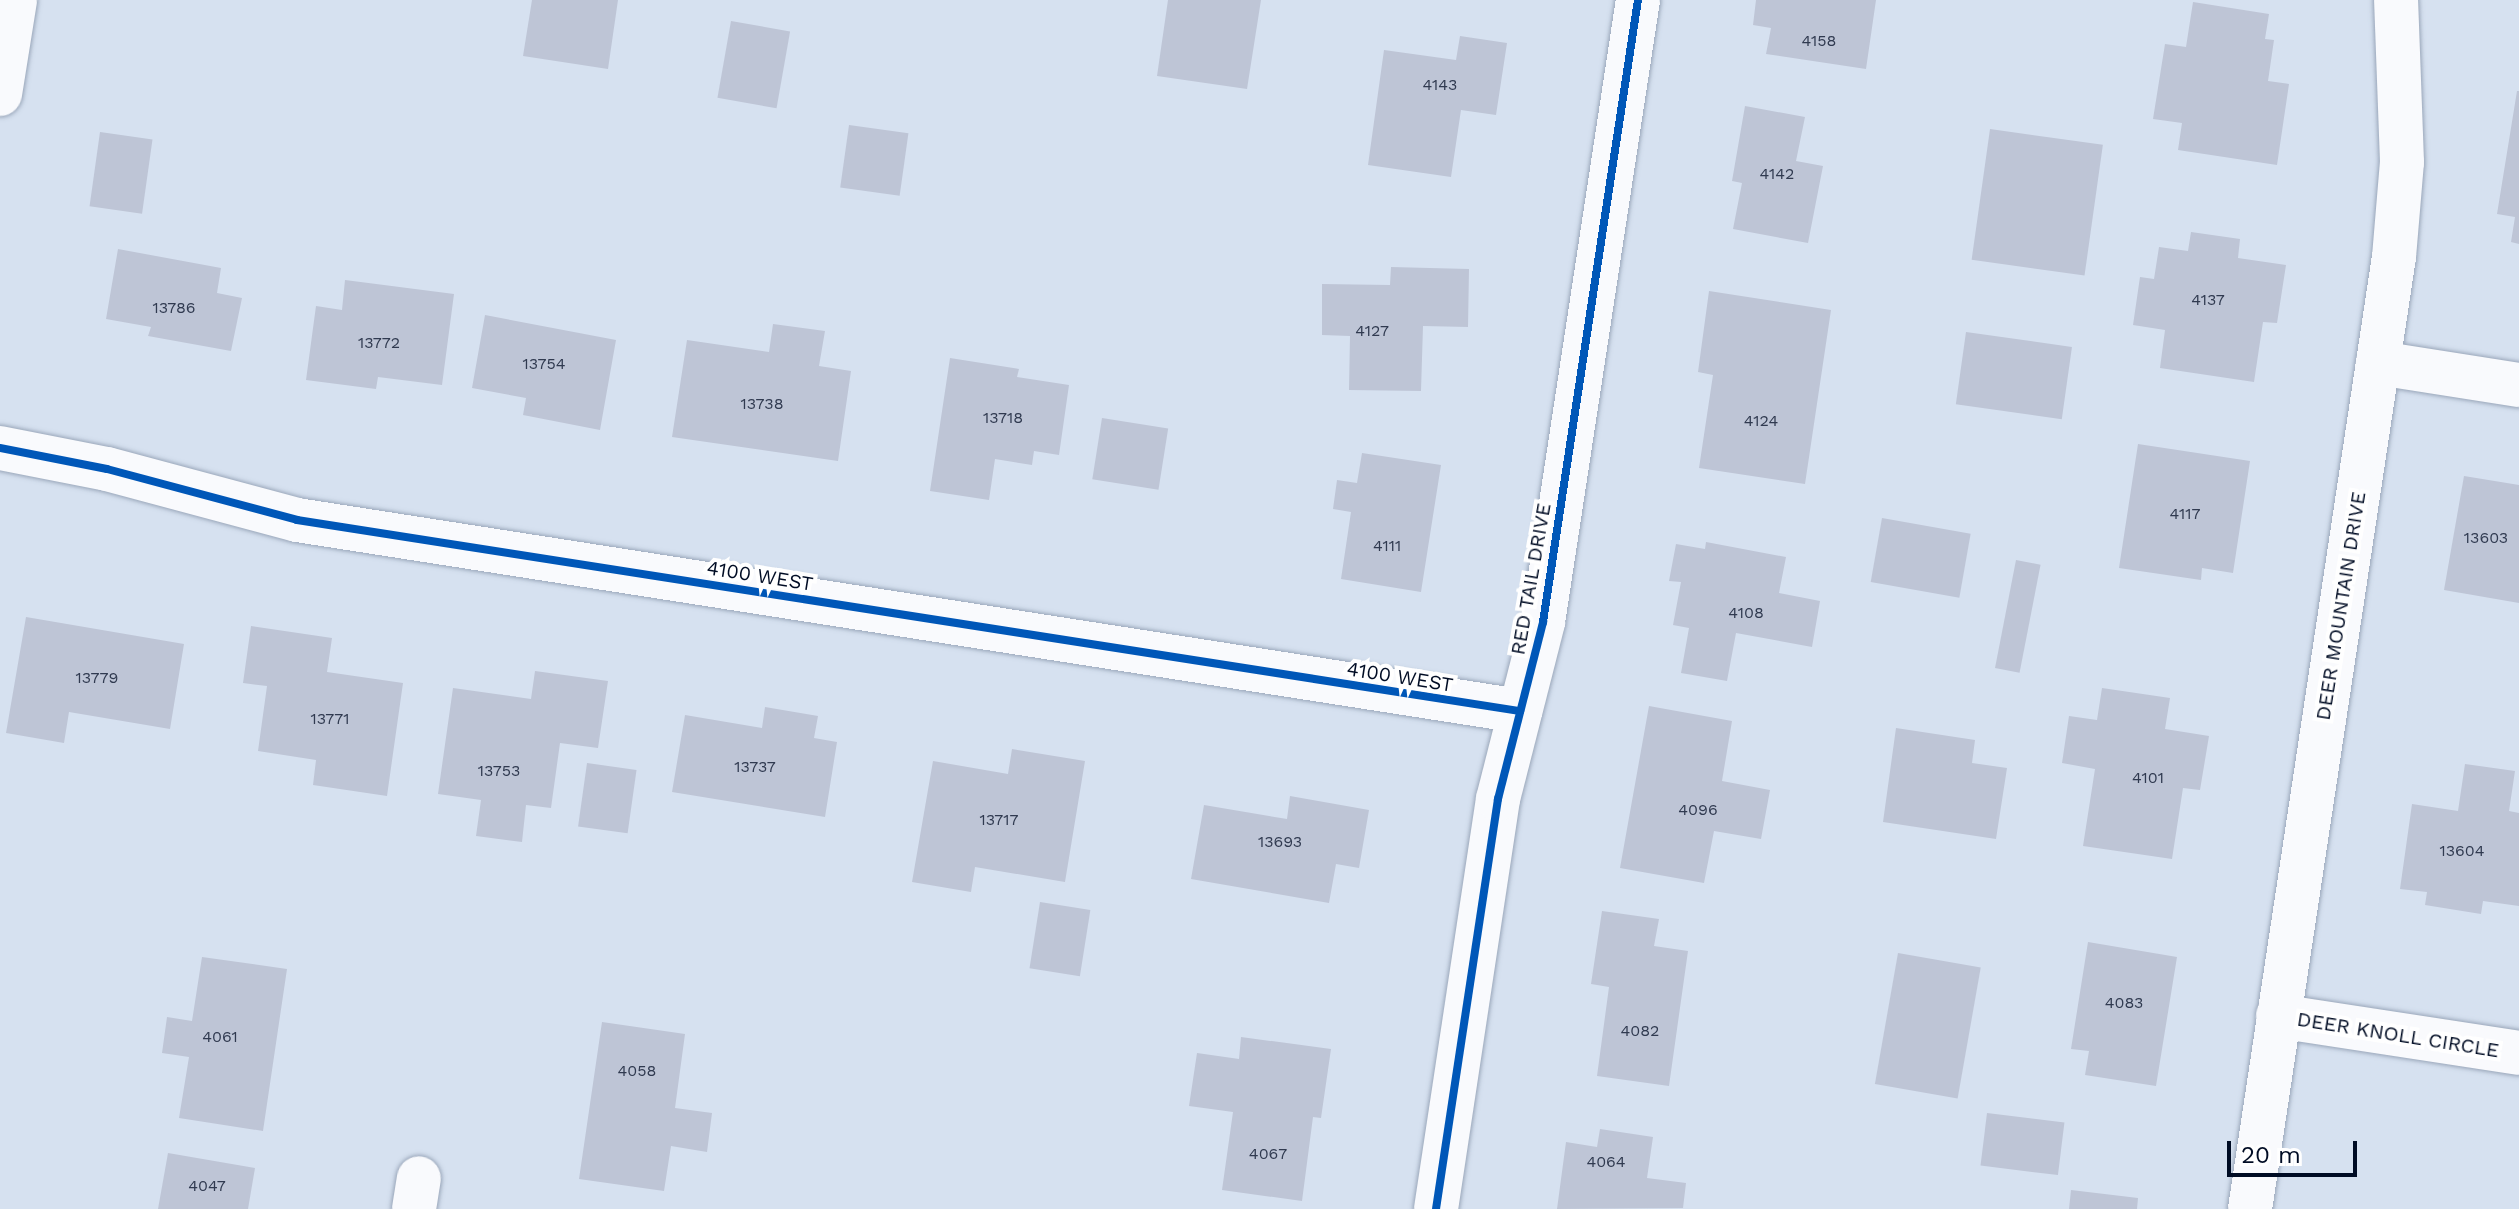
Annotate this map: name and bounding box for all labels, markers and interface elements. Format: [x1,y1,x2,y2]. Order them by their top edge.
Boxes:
house number: 4158 [1802,31,1836,51]
house number: 4143 [1423,75,1457,95]
house number: 4142 [1760,164,1794,184]
house number: 4137 [2191,290,2225,310]
house number: 13786 [152,298,196,318]
house number: 4127 [1355,321,1389,341]
house number: 13772 [358,333,400,353]
house number: 13754 [523,354,565,374]
house number: 13738 [740,394,784,414]
house number: 13718 [983,408,1023,428]
house number: 4124 [1744,411,1778,431]
street label: DEER MOUNTAIN DRIVE [2311,490,2371,722]
street label: RED TAIL DRIVE [1506,501,1556,657]
house number: 4117 [2170,504,2200,524]
house number: 13603 [2464,528,2508,548]
house number: 4111 [1373,536,1401,556]
street label: 4100 WEST [705,556,815,596]
house number: 4108 [1728,603,1764,623]
street label: 4100 WEST [1345,657,1455,697]
house number: 13779 [76,668,118,688]
house number: 13771 [310,709,350,729]
house number: 13737 [734,757,776,777]
house number: 13753 [478,761,520,781]
house number: 4101 [2132,768,2164,788]
house number: 4096 [1678,800,1718,820]
house number: 13717 [979,810,1019,830]
house number: 13693 [1258,832,1302,852]
house number: 13604 [2439,841,2485,861]
house number: 4083 [2105,993,2143,1013]
street label: DEER KNOLL CIRCLE [2295,1007,2501,1063]
house number: 4082 [1621,1021,1659,1041]
house number: 4061 [202,1027,238,1047]
house number: 4058 [618,1061,656,1081]
scale bar [2231,1125,2361,1175]
text: 20 m [2241,1141,2301,1169]
house number: 4067 [1249,1144,1287,1164]
house number: 4064 [1586,1152,1626,1172]
house number: 4047 [188,1176,226,1196]

